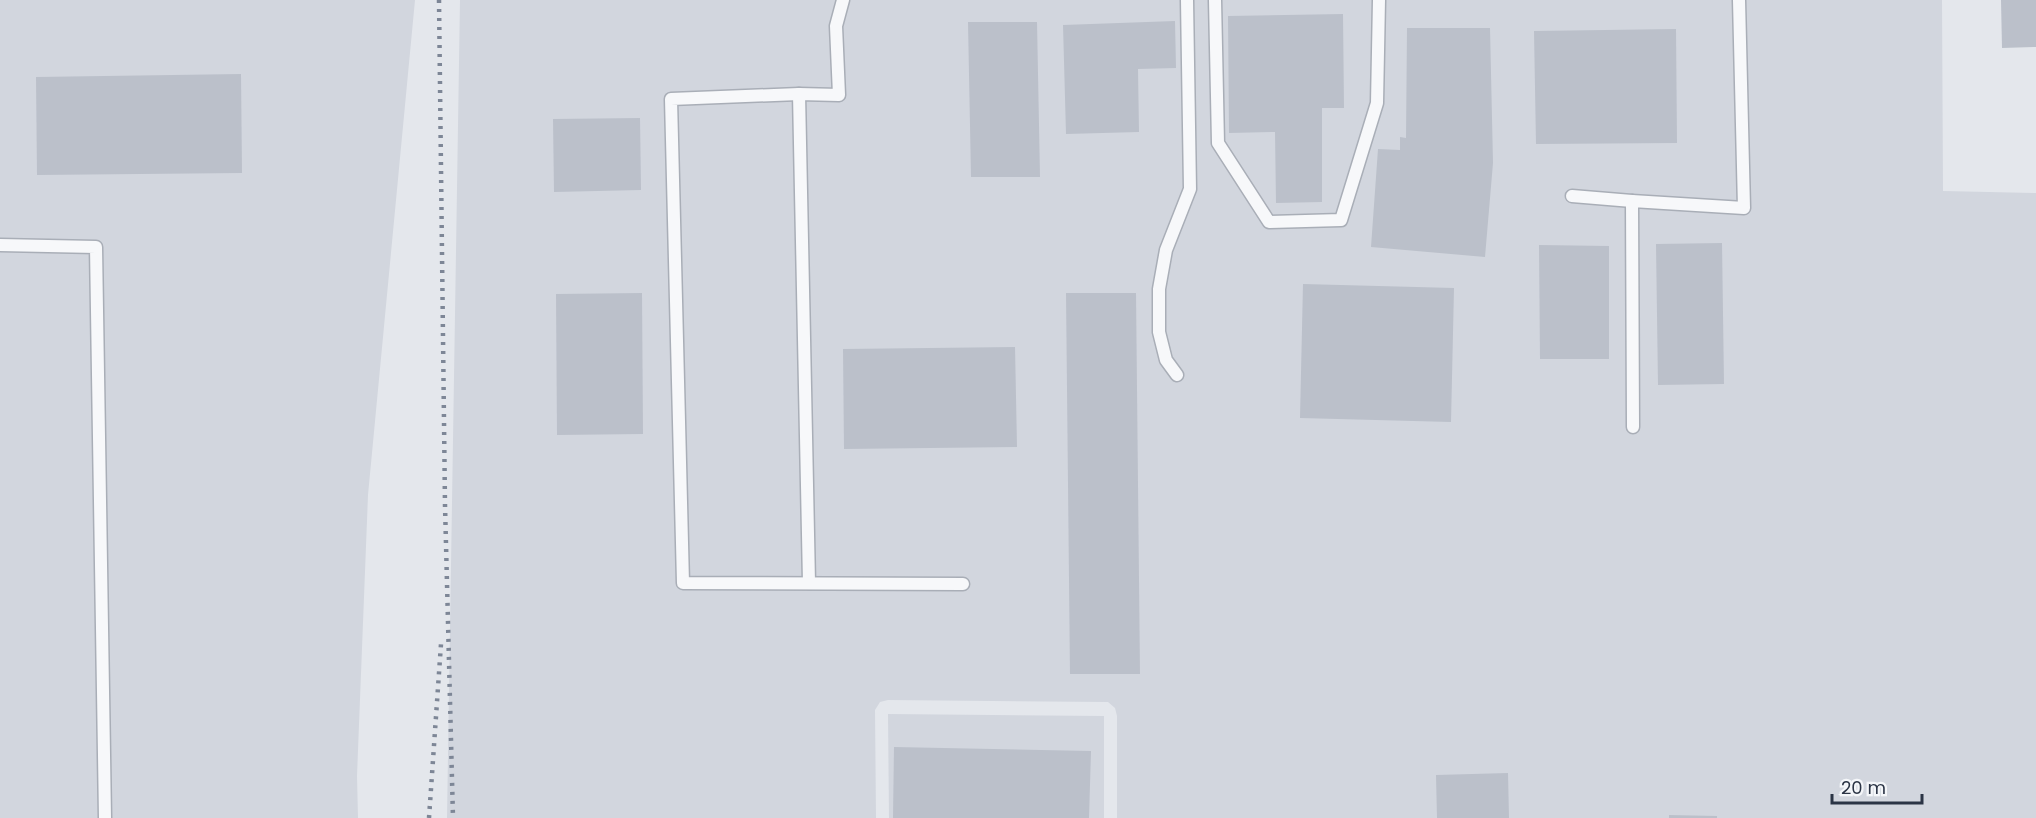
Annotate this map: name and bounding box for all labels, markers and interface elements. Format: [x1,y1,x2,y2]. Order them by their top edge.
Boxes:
scale bar [1832,767,1922,805]
text: 20 m [1841,775,1886,800]

